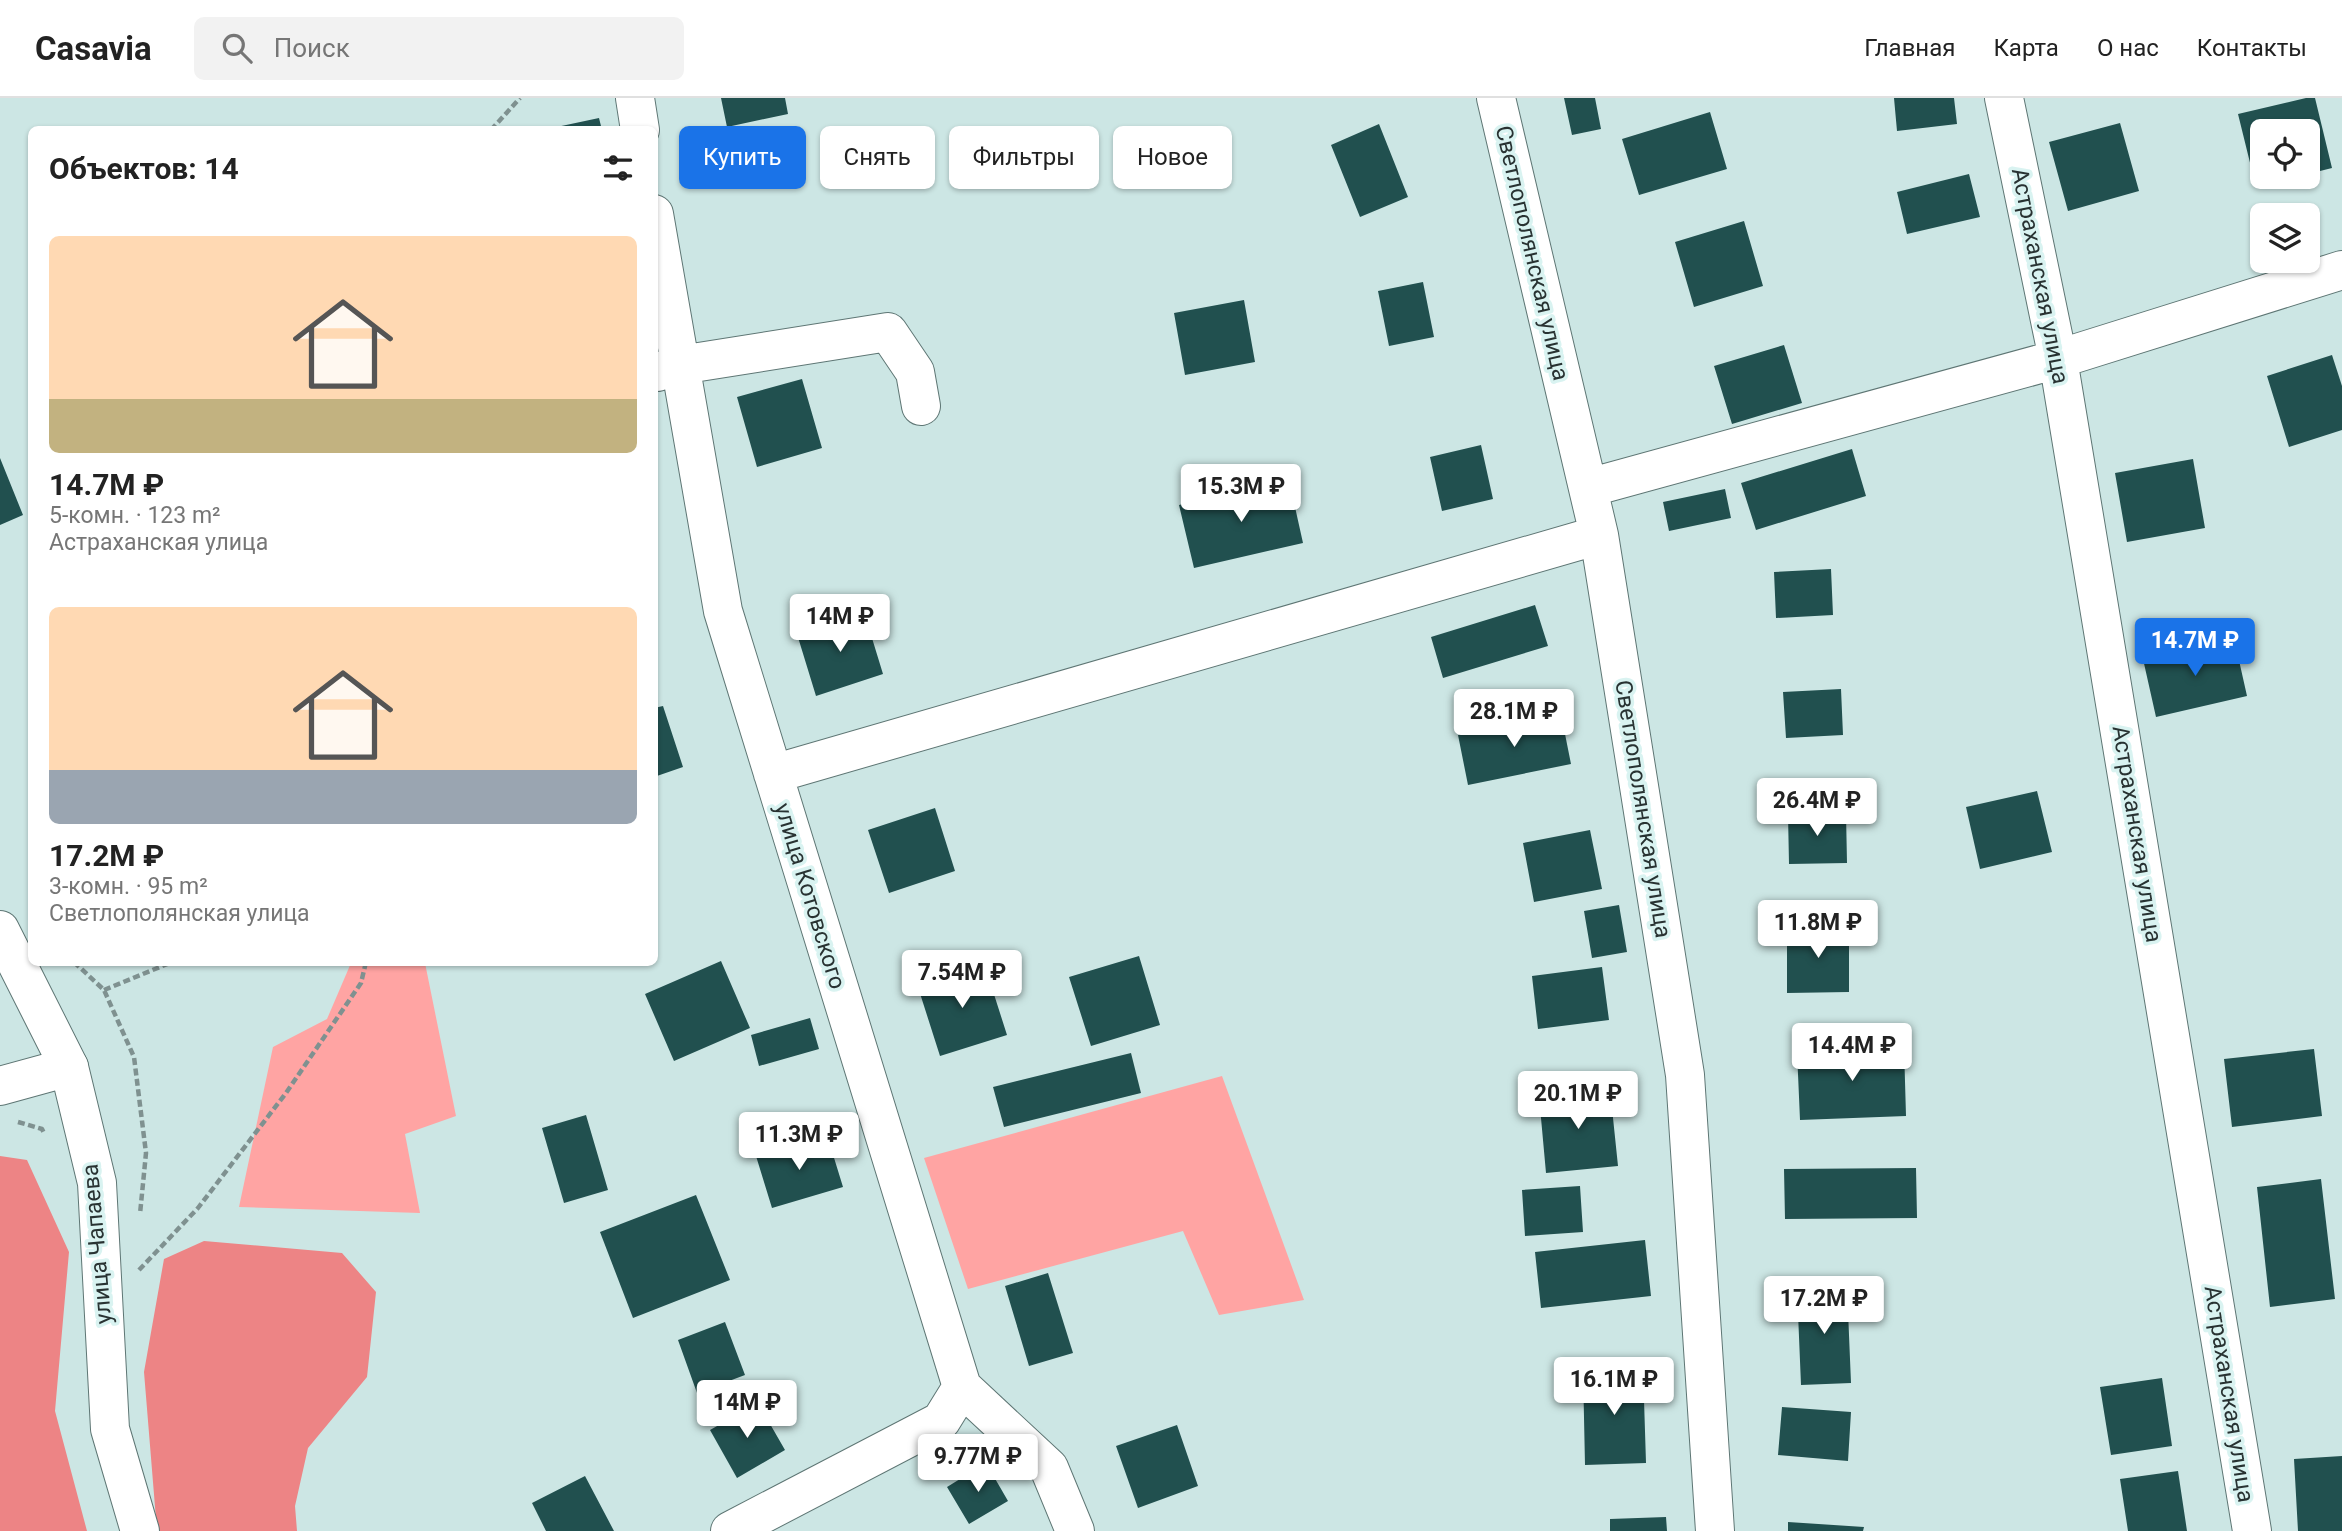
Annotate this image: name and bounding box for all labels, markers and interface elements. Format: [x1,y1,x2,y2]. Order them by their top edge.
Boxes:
search box [194,17,684,80]
text: Casavia [35,29,152,68]
icon: search [218,29,256,67]
text: Поиск [274,33,350,63]
text: Главная [1864,34,1955,62]
text: Карта [1993,34,2059,62]
text: О нас [2097,34,2159,62]
text: Контакты [2197,34,2307,62]
map controls [2250,119,2320,273]
button: locate [2250,119,2320,189]
street label: Светлополянская улица [1490,123,1574,383]
chip: Купить [679,126,806,189]
chip: Снять [820,126,935,189]
chip: Фильтры [949,126,1099,189]
chip: Новое [1113,126,1232,189]
icon: filters [599,149,637,187]
text: Объектов: 14 [49,151,239,186]
street label: Астраханская улица [2006,166,2074,386]
button: layers [2250,203,2320,273]
icon: home [280,281,406,407]
pin: 15.3M ₽ [1176,464,1306,524]
text: 14.7M ₽ [49,467,164,502]
text: 15.3M ₽ [1197,473,1285,500]
text: 5-комн. · 123 m² [49,502,221,529]
text: Астраханская улица [49,529,268,556]
pin: 14M ₽ [791,594,889,654]
text: 14M ₽ [806,603,874,630]
pin: 14.7M ₽ [2130,618,2260,678]
text: 14.7M ₽ [2151,627,2239,654]
icon: home [280,652,406,778]
street label: Светлополянская улица [1609,678,1677,940]
pin: 28.1M ₽ [1449,690,1579,749]
text: 28.1M ₽ [1470,698,1558,725]
street label: Астраханская улица [2107,724,2167,944]
pin: 26.4M ₽ [1752,778,1882,838]
text: 26.4M ₽ [1773,787,1861,814]
street label: улица Котовского [769,800,851,992]
text: 17.2M ₽ [49,838,164,873]
text: 3-комн. · 95 m² [49,873,208,900]
text: Светлополянская улица [49,900,310,927]
pin: 11.8M ₽ [1753,900,1883,960]
text: 11.8M ₽ [1774,909,1862,936]
pin: 7.54M ₽ [897,950,1027,1010]
text: 7.54M ₽ [918,959,1006,986]
pin: 14.4M ₽ [1787,1024,1917,1083]
text: 14.4M ₽ [1808,1032,1896,1059]
pin: 20.1M ₽ [1513,1072,1643,1131]
text: 20.1M ₽ [1534,1080,1622,1107]
pin: 11.3M ₽ [734,1112,864,1172]
text: 11.3M ₽ [755,1121,843,1148]
street label: улица Чапаева [77,1163,117,1325]
pin: 17.2M ₽ [1759,1276,1889,1336]
street label: Астраханская улица [2199,1284,2259,1504]
text: 17.2M ₽ [1780,1285,1868,1312]
pin: 16.1M ₽ [1549,1358,1679,1417]
text: 16.1M ₽ [1570,1366,1658,1393]
pin: 14M ₽ [698,1380,796,1440]
text: 14M ₽ [713,1389,781,1416]
pin: 9.77M ₽ [913,1434,1043,1494]
text: 9.77M ₽ [934,1443,1022,1470]

